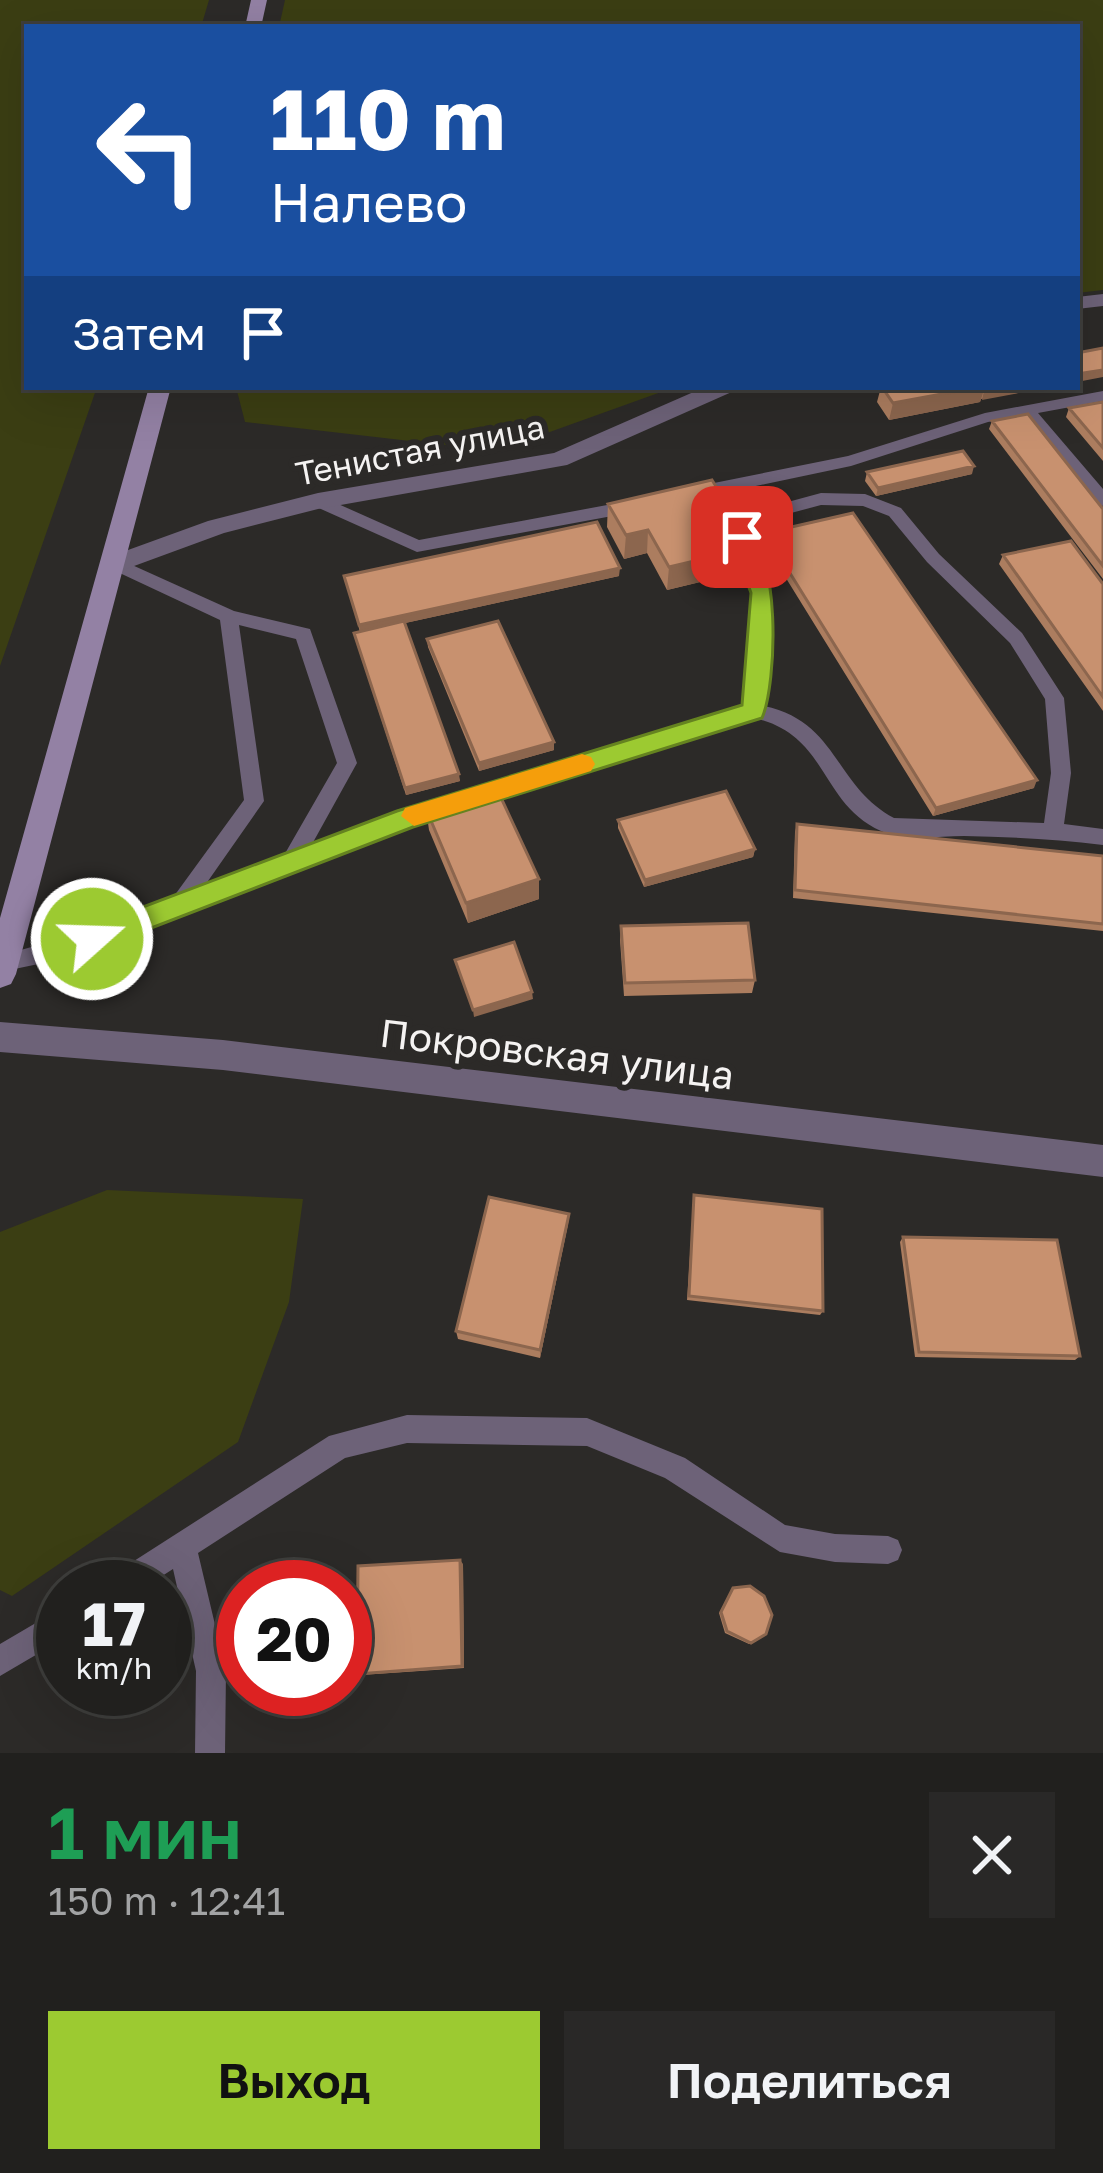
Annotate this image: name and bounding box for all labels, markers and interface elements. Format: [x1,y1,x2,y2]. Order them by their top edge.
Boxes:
text: 110 m [270,68,506,168]
icon: left [72,72,228,228]
text: Налево [270,169,467,234]
icon: arrive [230,300,296,366]
text: Затем [72,306,206,360]
street label: Тенистая улица [292,406,548,493]
pin [691,486,793,588]
icon: arrive [709,504,775,570]
position arrow [29,876,155,1002]
street label: Покровская улица [377,1008,737,1099]
speed limit sign: 20 [216,1560,372,1716]
text: 17 [82,1587,146,1659]
text: km/h [76,1650,152,1686]
text: 1 мин [48,1788,242,1875]
button: close [929,1792,1055,1918]
text: 150 m · 12:41 [48,1877,285,1924]
button: Выход [48,2011,540,2149]
button: Поделиться [564,2011,1055,2149]

